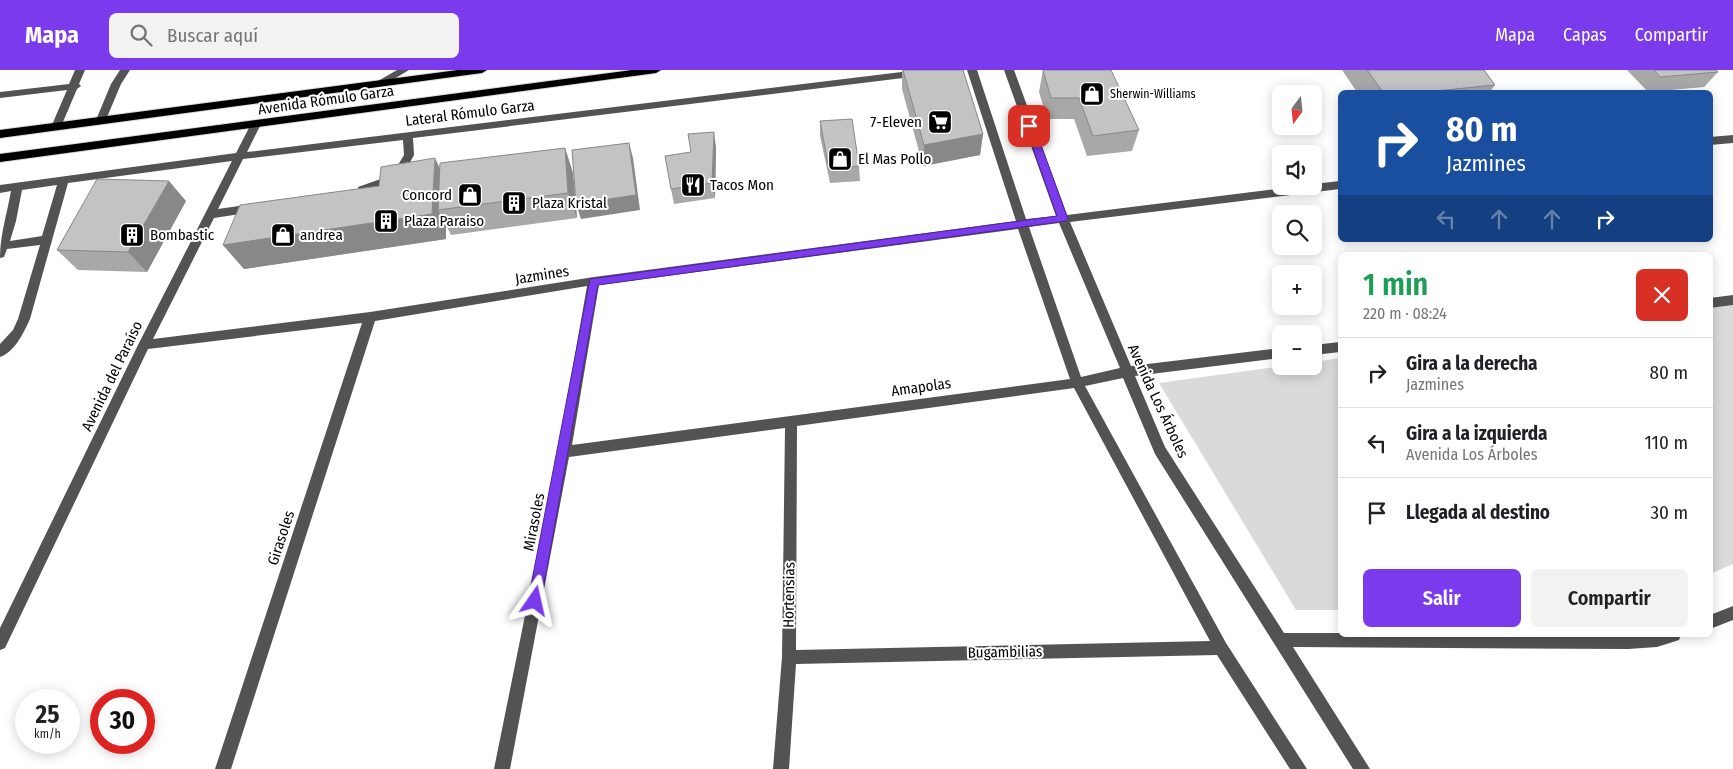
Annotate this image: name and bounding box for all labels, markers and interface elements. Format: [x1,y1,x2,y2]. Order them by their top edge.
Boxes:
search box [109,13,459,58]
text: Mapa [25,21,79,49]
icon: search [127,21,155,49]
text: Buscar aquí [167,24,258,47]
text: Mapa [1495,24,1535,46]
text: Capas [1563,24,1607,46]
text: Compartir [1635,24,1708,46]
shop icon: Sherwin-Williams [1079,81,1105,107]
street label: Avenida Rómulo Garza [257,82,395,118]
north arrow [1272,85,1322,135]
map controls [1272,85,1322,375]
place label: Sherwin-Williams [1110,87,1196,101]
street label: Lateral Rómulo Garza [404,96,536,130]
pin [1008,105,1050,147]
text: 80 m [1446,108,1518,150]
supermarket icon: 7-Eleven [927,109,953,135]
icon: right [1363,110,1428,175]
icon: arrive [1015,112,1043,140]
place label: 7-Eleven [870,113,922,131]
button: sound [1272,145,1322,195]
shop icon: El Mas Pollo [827,146,853,172]
place label: El Mas Pollo [858,150,931,168]
text: Jazmines [1446,150,1526,177]
restaurant icon: Tacos Mon [680,172,706,198]
place label: Tacos Mon [710,176,774,194]
shop icon: Concord [457,182,483,208]
place label: Concord [402,186,452,204]
building icon: Plaza Kristal [501,190,527,216]
place label: Plaza Kristal [532,194,607,212]
button: search [1272,205,1322,255]
icon: left [1432,205,1460,233]
icon: ahead [1485,205,1513,233]
icon: ahead [1538,205,1566,233]
icon: right [1591,205,1619,233]
building icon: Plaza Paraiso [373,208,399,234]
place label: Plaza Paraiso [404,212,484,230]
building icon: Bombastic [119,222,145,248]
shop icon: andrea [270,222,296,248]
place label: Bombastic [150,226,215,244]
place label: andrea [300,226,343,244]
street label: Jazmines [514,262,570,288]
button: + [1272,265,1322,315]
text: 1 min [1363,267,1428,303]
button: close [1636,269,1688,321]
text: 220 m · 08:24 [1363,304,1447,323]
street label: Avenida del Paraíso [78,318,146,434]
button: − [1272,325,1322,375]
street label: Avenida Los Árboles [1124,341,1192,461]
text: Gira a la derecha [1406,352,1538,375]
icon: right [1363,359,1391,387]
text: 80 m [1650,361,1688,384]
street label: Amapolas [890,374,952,400]
text: Jazmines [1406,375,1464,394]
text: Gira a la izquierda [1406,422,1548,445]
icon: left [1363,429,1391,457]
text: 110 m [1644,431,1688,454]
text: Avenida Los Árboles [1406,445,1538,464]
street label: Mirasoles [520,492,548,552]
icon: arrive [1363,499,1391,527]
text: Llegada al destino [1406,501,1550,524]
text: 30 m [1650,501,1688,524]
street label: Girasoles [264,508,298,568]
street label: Hortensias [779,562,799,628]
button: Salir [1363,569,1521,627]
button: Compartir [1531,569,1688,627]
position arrow [508,574,560,626]
street label: Bugambilias [967,642,1043,662]
speed limit sign: 30 [90,689,155,754]
text: 25 [36,700,59,730]
text: km/h [34,727,61,741]

